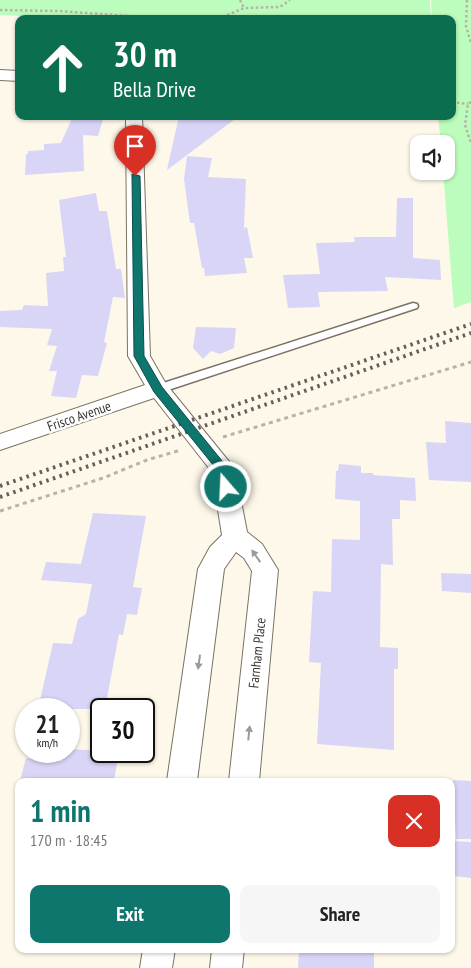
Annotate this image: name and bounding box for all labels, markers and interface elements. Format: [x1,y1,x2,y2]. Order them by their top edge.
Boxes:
text: 30 m [113,31,177,77]
icon: ahead [30,35,95,100]
text: Bella Drive [113,75,196,103]
pin [114,125,156,176]
icon: arrive [121,132,149,160]
map controls [410,135,455,180]
button: sound [410,135,455,180]
street label: Frisco Avenue [45,397,113,435]
position arrow [199,460,251,512]
one-way arrow [251,549,261,563]
street label: Farnham Place [244,617,270,689]
one-way arrow [194,654,202,670]
speed limit sign: 30 [90,698,155,763]
text: 21 [36,708,59,740]
one-way arrow [245,724,253,740]
text: km/h [37,735,58,750]
text: 1 min [30,791,91,830]
button: close [388,795,440,847]
text: 170 m · 18:45 [30,830,108,850]
button: Exit [30,885,230,943]
button: Share [240,885,440,943]

